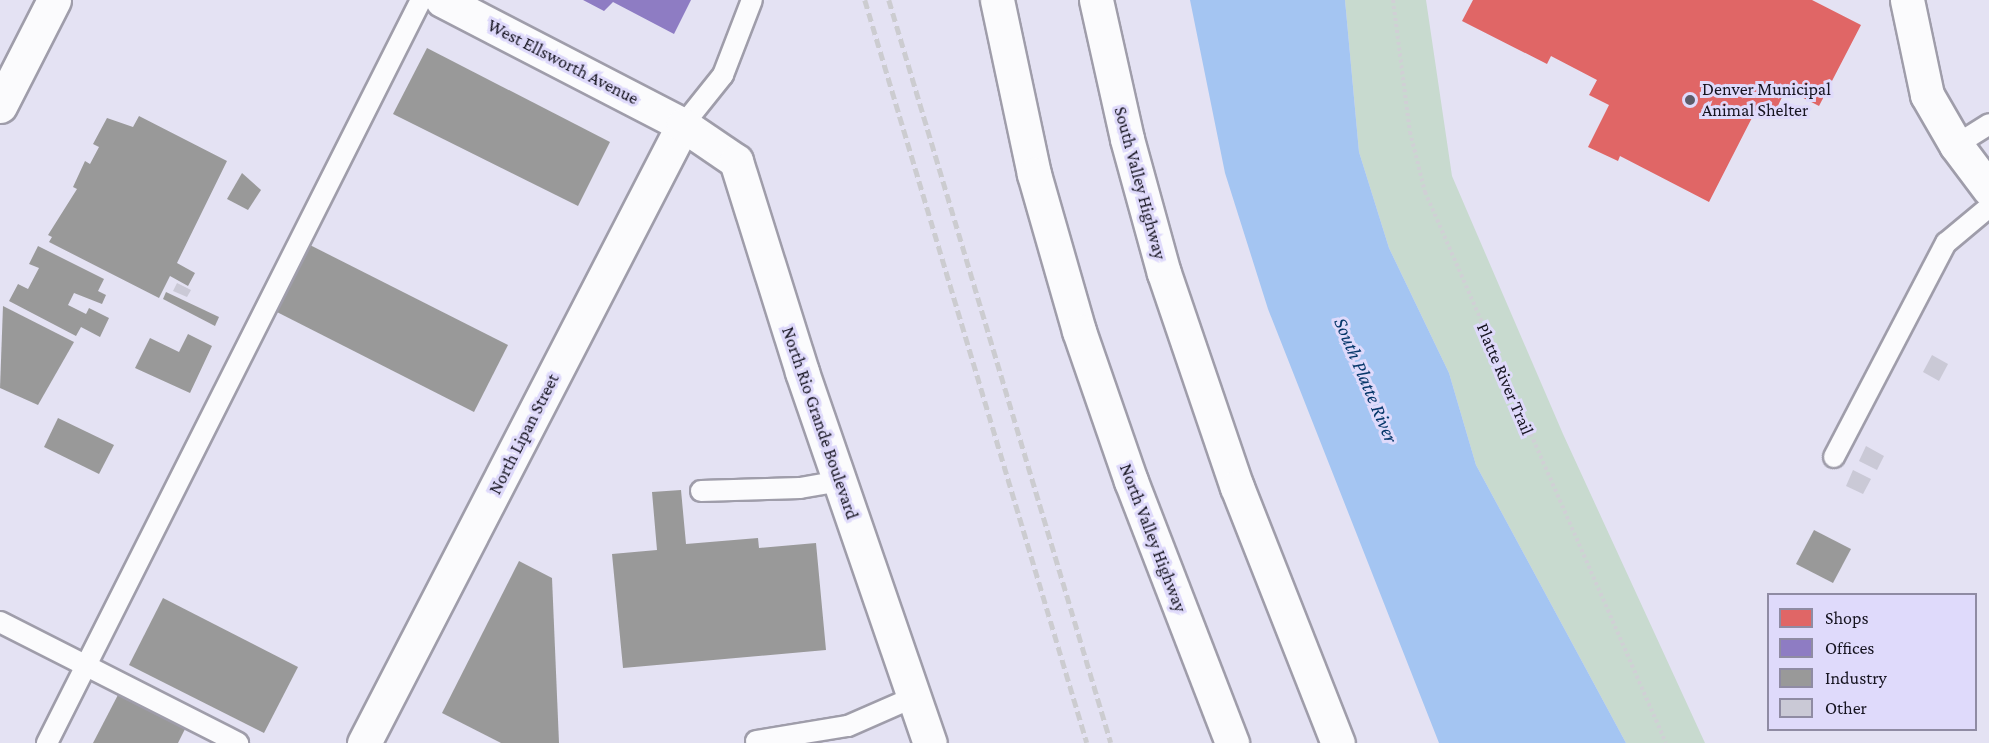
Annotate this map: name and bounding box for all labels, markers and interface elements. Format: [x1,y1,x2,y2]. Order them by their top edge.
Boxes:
street label: West Ellsworth Avenue [484,15,642,109]
place label: Denver Municipal Animal Shelter [1702,79,1831,122]
marker: Denver Municipal Animal Shelter [1683,93,1697,107]
street label: South Valley Highway [1109,104,1171,262]
water label: South Platte River [1329,314,1403,446]
street label: Platte River Trail [1472,320,1538,438]
street label: North Rio Grande Boulevard [777,324,863,522]
street label: North Lipan Street [484,370,564,498]
street label: North Valley Highway [1115,461,1191,615]
legend [1767,593,1977,731]
text: Shops [1825,608,1869,628]
text: Offices [1825,638,1874,658]
text: Industry [1825,668,1887,688]
text: Other [1825,698,1867,718]

